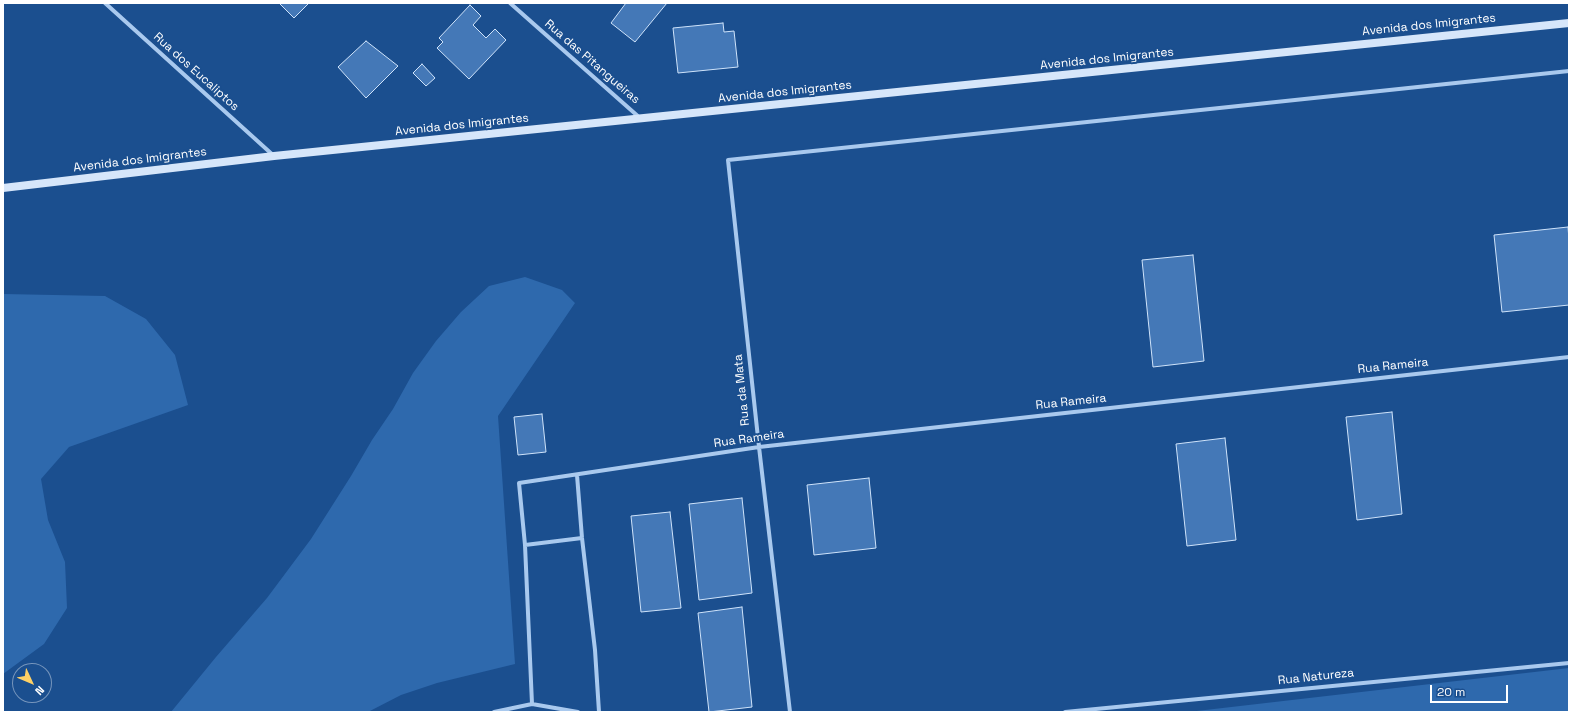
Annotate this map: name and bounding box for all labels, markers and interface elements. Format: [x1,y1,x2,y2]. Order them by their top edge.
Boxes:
street label: Avenida dos Imigrantes [1361,11,1497,39]
street label: Rua das Pitangueiras [541,17,643,107]
street label: Rua dos Eucaliptos [150,30,242,114]
street label: Avenida dos Imigrantes [1039,45,1175,73]
street label: Avenida dos Imigrantes [717,78,853,106]
street label: Avenida dos Imigrantes [394,111,530,139]
street label: Avenida dos Imigrantes [72,145,208,175]
street label: Rua da Mata [731,353,753,427]
street label: Rua Rameira [1357,355,1429,377]
street label: Rua Rameira [1035,391,1107,413]
street label: Rua Rameira [713,427,785,451]
north arrow [12,663,52,703]
street label: Rua Natureza [1277,666,1355,688]
scale bar [1432,677,1510,703]
text: N [32,683,48,698]
text: 20 m [1437,684,1465,700]

